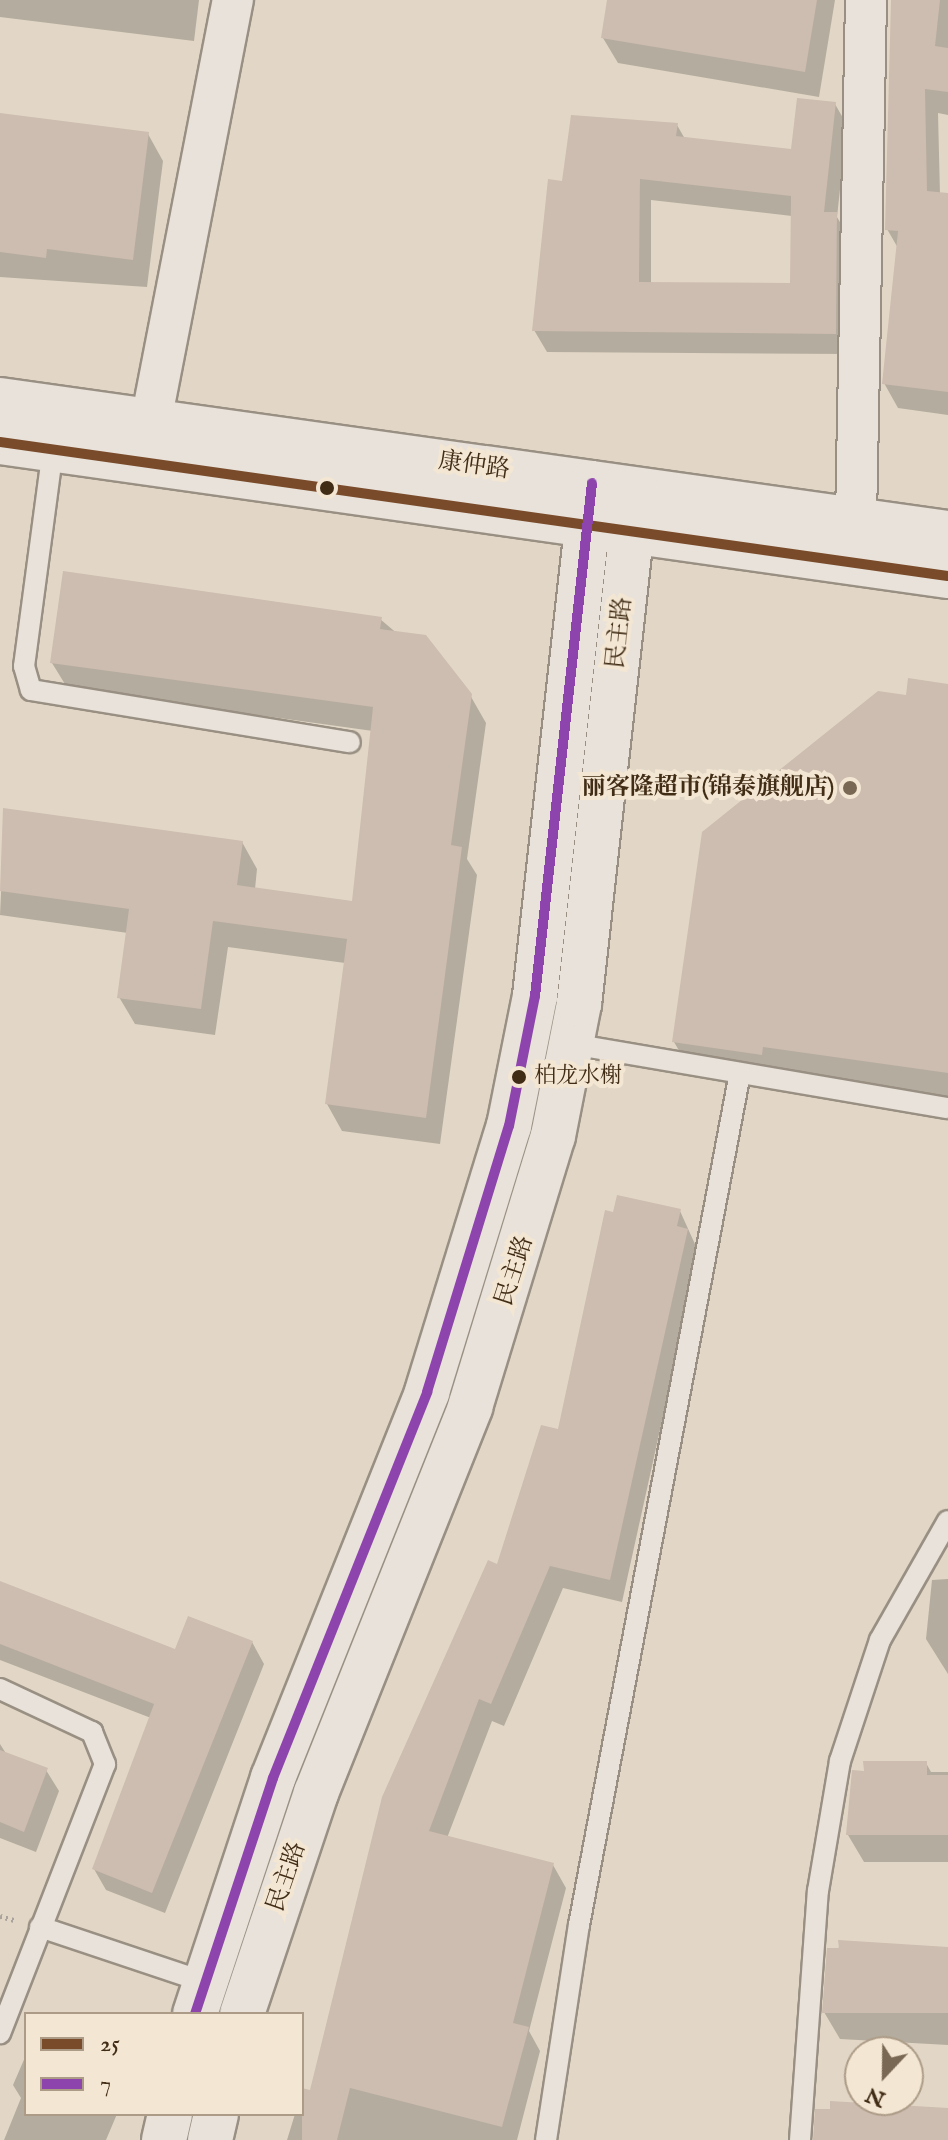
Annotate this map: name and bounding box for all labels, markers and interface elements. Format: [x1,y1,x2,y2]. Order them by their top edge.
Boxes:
street label: 康仲路 [436,447,512,485]
unlabelled marker [319,480,335,496]
street label: 民主路 [602,596,638,670]
place label: 丽客隆超市(锦泰旗舰店) [582,774,834,802]
marker: 丽客隆超市(锦泰旗舰店) [841,779,859,797]
place label: 柏龙水榭 [534,1064,622,1090]
marker: 柏龙水榭 [511,1069,527,1085]
street label: 民主路 [490,1232,540,1310]
street label: 民主路 [262,1838,312,1916]
legend [24,2012,304,2116]
text: 25 [100,2029,120,2060]
north arrow [844,2036,924,2116]
text: 7 [100,2069,111,2100]
text: N [862,2080,890,2113]

